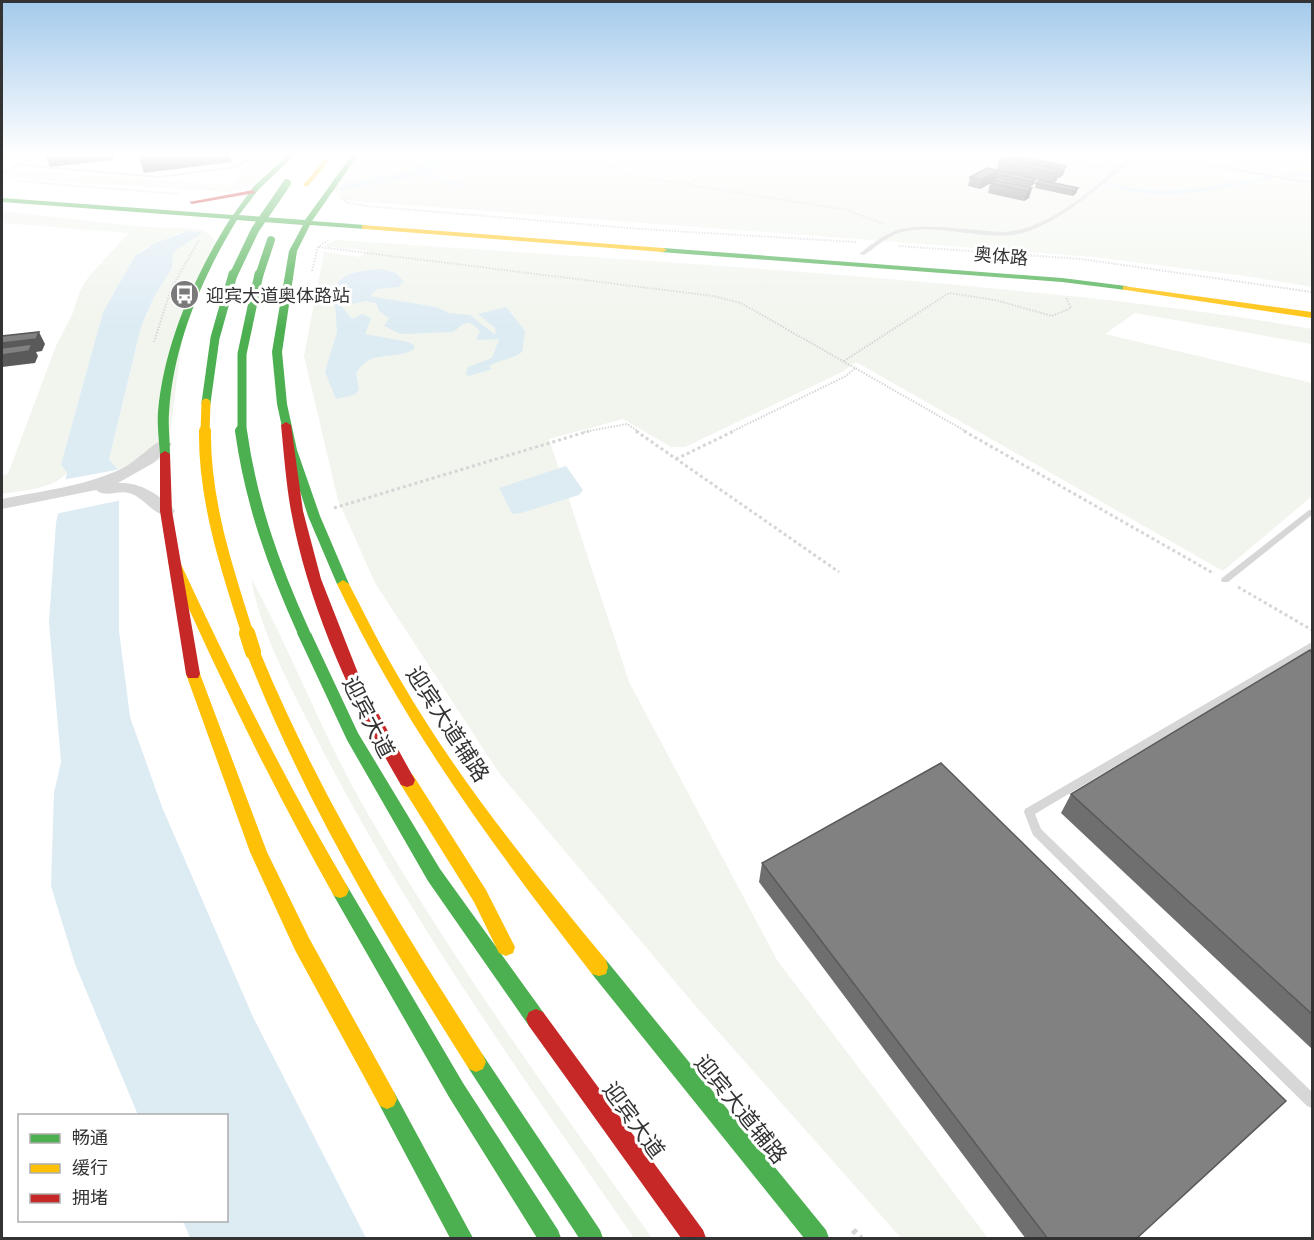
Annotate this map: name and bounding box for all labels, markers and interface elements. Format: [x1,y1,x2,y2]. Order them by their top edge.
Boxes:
street label: 奥体路 [973,242,1029,270]
bus stop icon: 迎宾大道奥体路站 [169,279,201,311]
place label: 迎宾大道奥体路站 [206,284,350,307]
street label: 迎宾大道辅路 [400,661,496,787]
street label: 迎宾大道 [337,671,401,763]
street label: 迎宾大道辅路 [689,1049,793,1169]
street label: 迎宾大道 [597,1076,671,1164]
legend [18,1114,228,1222]
text: 畅通 [72,1126,108,1149]
text: 缓行 [72,1156,108,1179]
text: 拥堵 [72,1186,108,1209]

